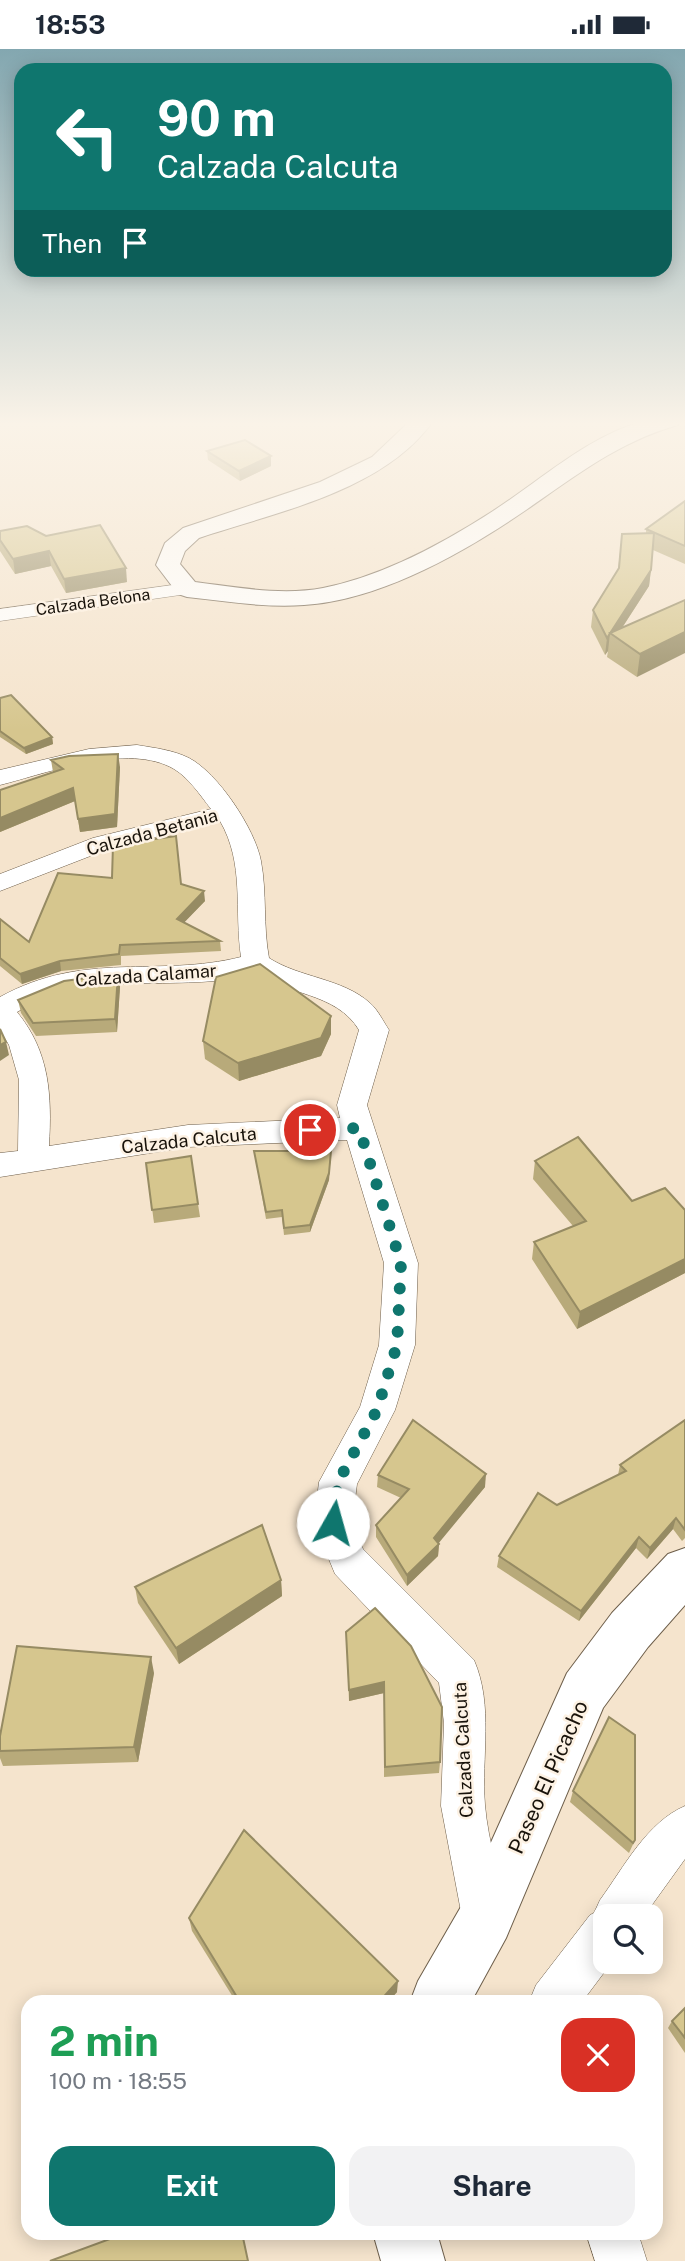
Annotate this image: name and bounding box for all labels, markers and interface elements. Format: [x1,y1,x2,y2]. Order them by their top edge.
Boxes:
text: 18:53 [35,9,105,40]
text: 90 m [157,89,276,147]
icon: left [42,91,133,182]
text: Calzada Calcuta [157,148,399,185]
icon: arrive [116,224,154,262]
text: Then [42,228,102,259]
street label: Calzada Belona [35,585,151,619]
street label: Calzada Betania [84,804,220,860]
street label: Calzada Calamar [75,960,217,990]
pin [280,1100,340,1160]
icon: arrive [291,1111,329,1149]
street label: Calzada Calcuta [120,1122,258,1158]
position arrow [296,1486,370,1560]
street label: Calzada Calcuta [449,1682,477,1818]
street label: Paseo El Picacho [503,1697,593,1857]
map controls [593,1904,663,1974]
button: search [593,1904,663,1974]
text: 2 min [49,2016,159,2065]
button: close [561,2018,635,2092]
text: 100 m · 18:55 [49,2067,187,2094]
button: Exit [49,2146,335,2226]
button: Share [349,2146,635,2226]

